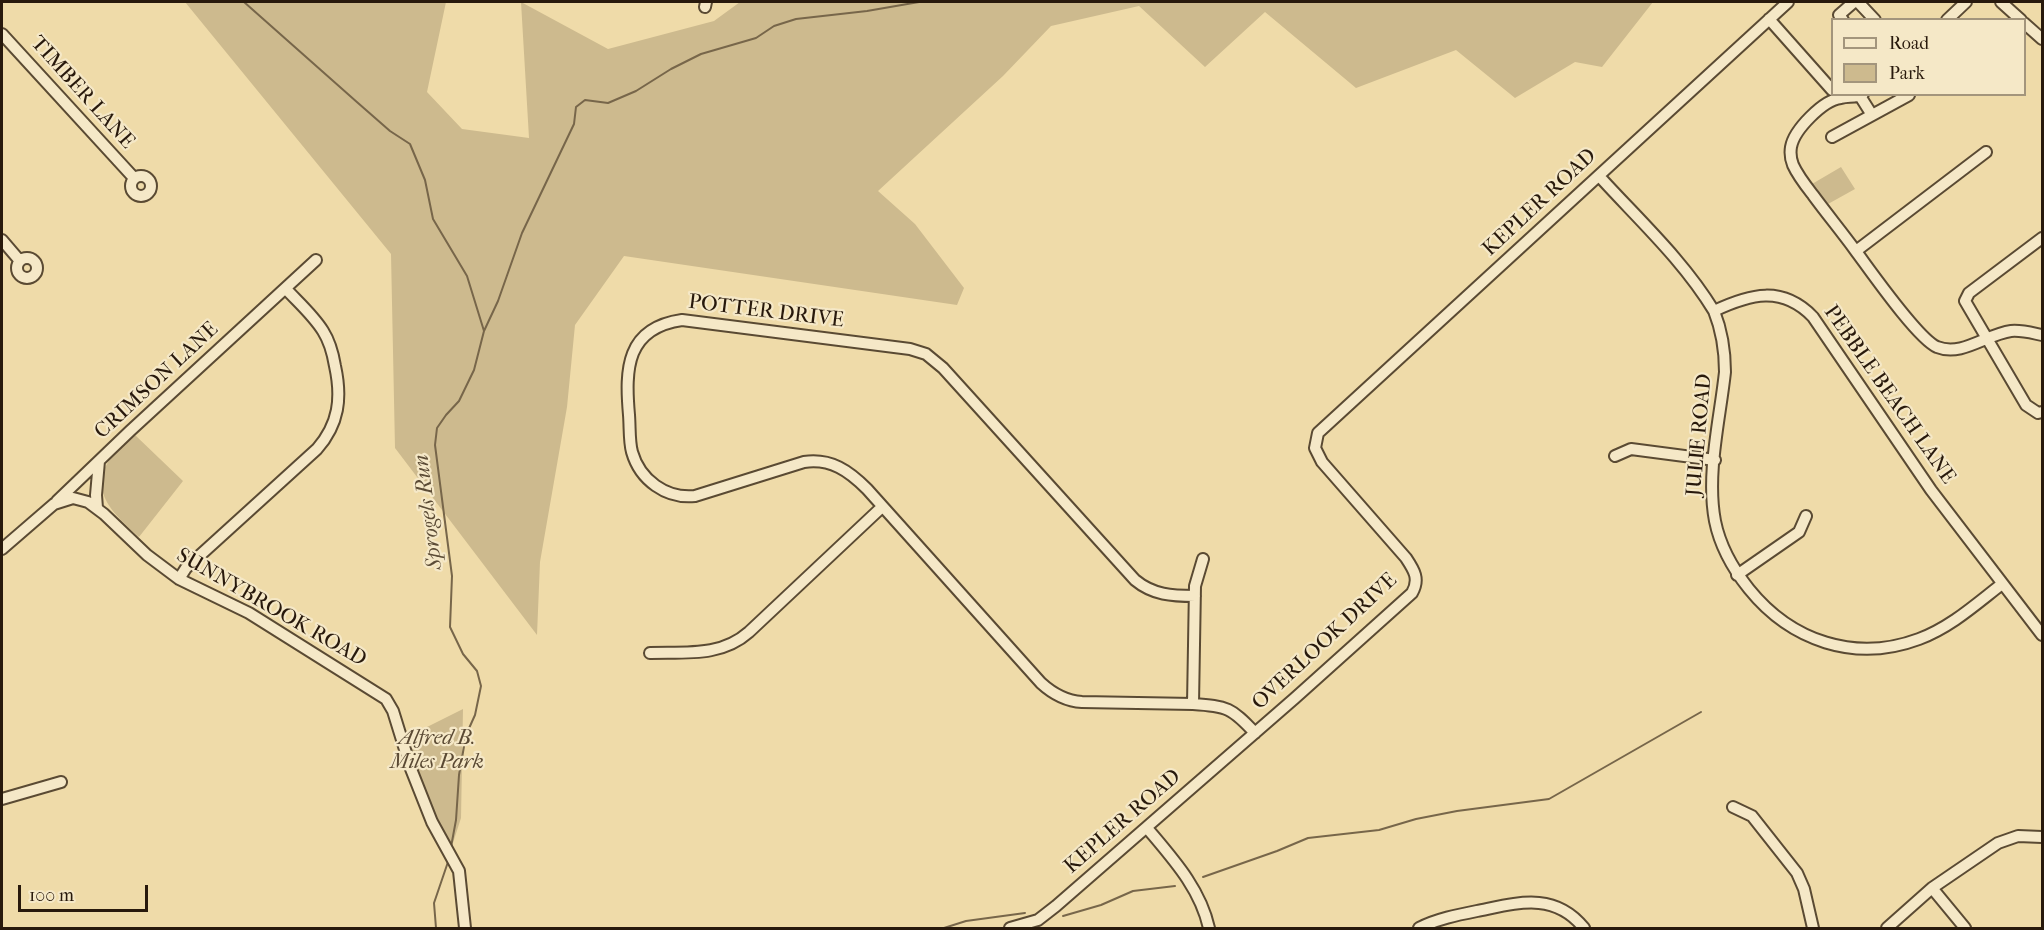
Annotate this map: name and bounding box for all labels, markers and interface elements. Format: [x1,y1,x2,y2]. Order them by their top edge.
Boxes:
legend [1831,18,2026,96]
street label: TIMBER LANE [25,31,139,155]
text: Road [1889,33,1929,54]
text: Park [1889,63,1925,84]
street label: KEPLER ROAD [1478,144,1602,262]
street label: POTTER DRIVE [687,290,845,334]
street label: PEBBLE BEACH LANE [1818,301,1960,489]
street label: CRIMSON LANE [90,317,224,445]
street label: JULIE ROAD [1682,373,1718,497]
water label: Sprogels Run [409,453,449,571]
street label: SUNNYBROOK ROAD [171,543,371,673]
street label: OVERLOOK DRIVE [1247,568,1403,716]
park label: Alfred B. Miles Park [390,726,484,776]
street label: KEPLER ROAD [1060,764,1186,880]
scale bar [21,873,152,911]
text: 100 m [29,885,74,906]

